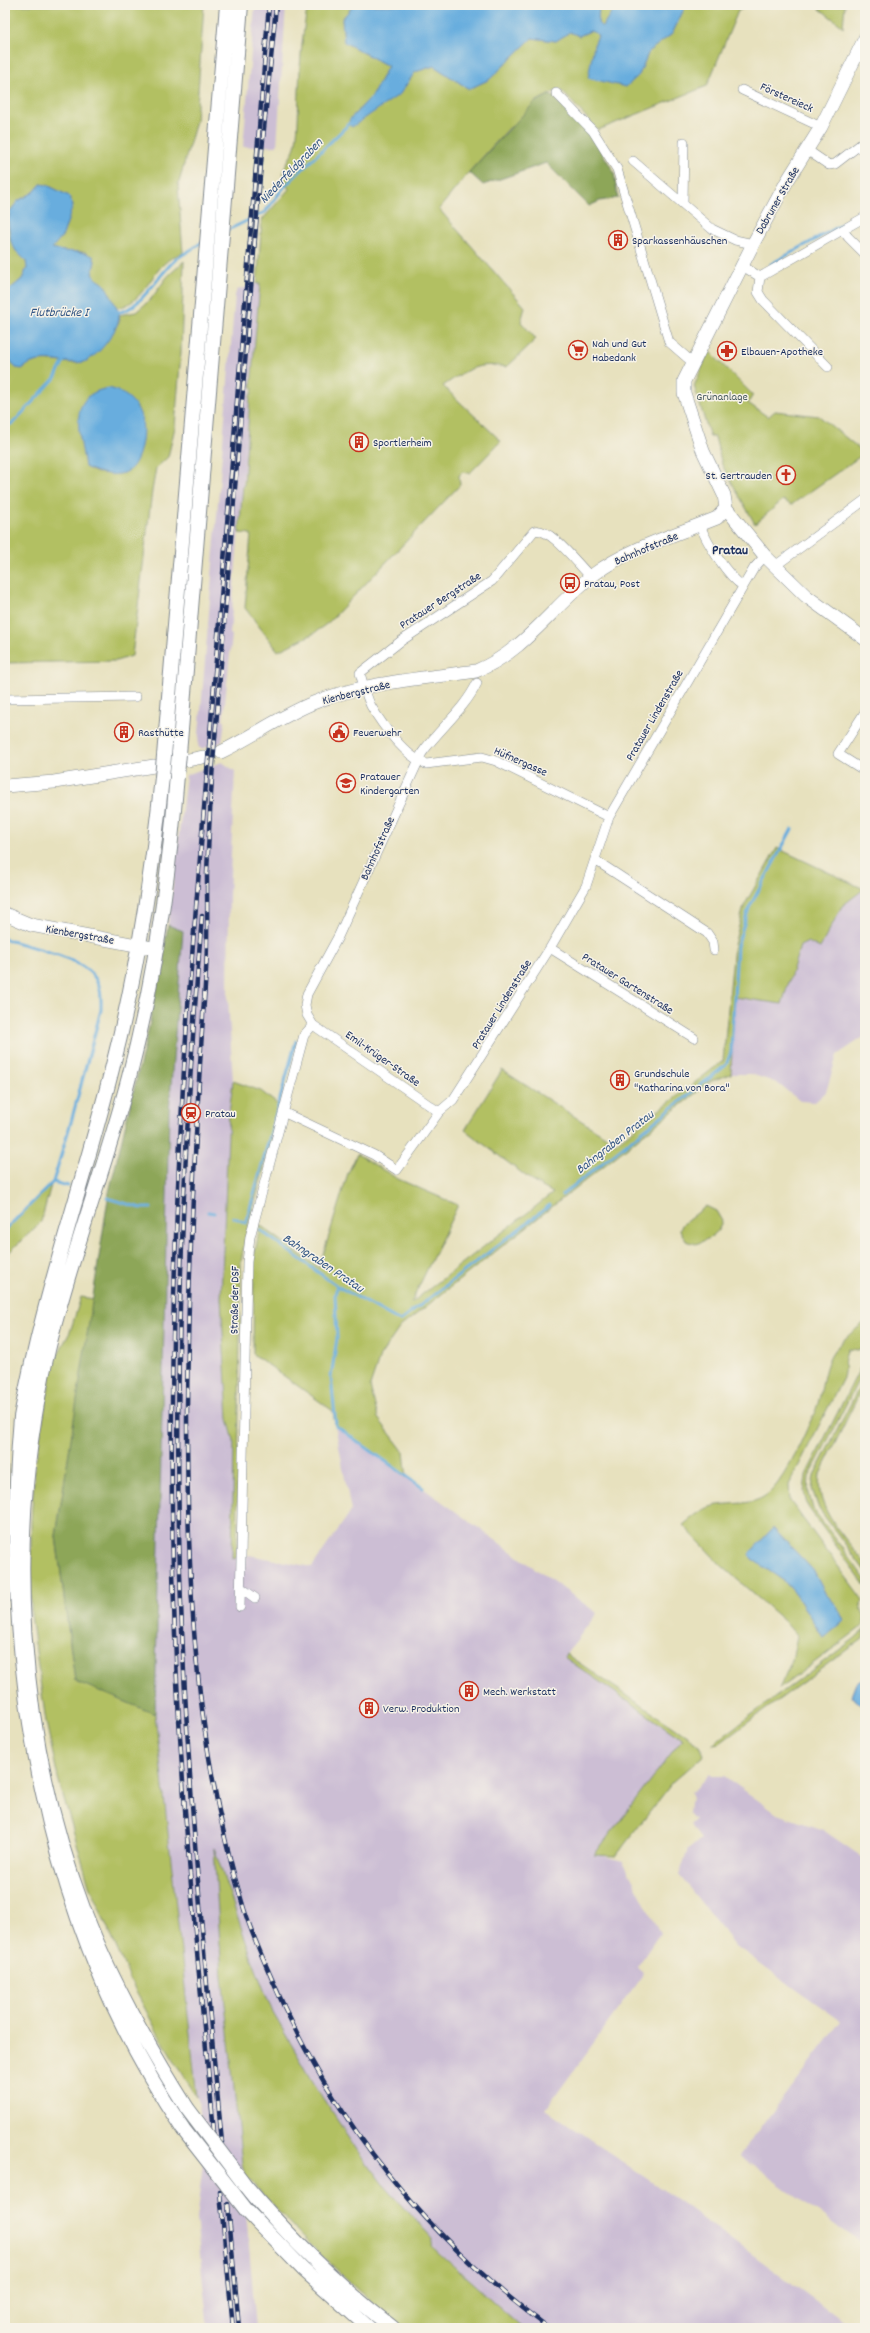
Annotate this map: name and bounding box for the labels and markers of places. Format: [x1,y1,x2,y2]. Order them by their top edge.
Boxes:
building icon: Sparkassenhäuschen [607,229,629,251]
place label: Sparkassenhäuschen [632,233,728,250]
place label: Nah und Gut Habedank [592,336,647,367]
supermarket icon: Nah und Gut Habedank [567,339,589,361]
pharmacy icon: Elbauen-Apotheke [716,340,738,362]
place label: Elbauen-Apotheke [741,344,823,361]
building icon: Sportlerheim [348,431,370,453]
place label: Sportlerheim [373,435,432,452]
church icon: St. Gertrauden [775,464,797,486]
place label: St. Gertrauden [706,468,772,485]
bus stop icon: Pratau, Post [559,572,581,594]
place label: Pratau, Post [584,576,641,593]
building icon: Rasthütte [113,721,135,743]
public building icon: Feuerwehr [328,721,350,743]
place label: Rasthütte [138,725,184,742]
place label: Feuerwehr [353,725,402,742]
place label: Pratauer Kindergarten [360,769,420,800]
school or university icon: Pratauer Kindergarten [335,772,357,794]
place label: Grundschule "Katharina von Bora" [634,1066,730,1097]
building icon: Grundschule "Katharina von Bora" [609,1069,631,1091]
station icon: Pratau [180,1102,202,1124]
place label: Pratau [205,1106,236,1123]
building icon: Mech. Werkstatt [458,1680,480,1702]
place label: Mech. Werkstatt [483,1684,556,1701]
building icon: Verw. Produktion [358,1697,380,1719]
place label: Verw. Produktion [383,1701,460,1718]

